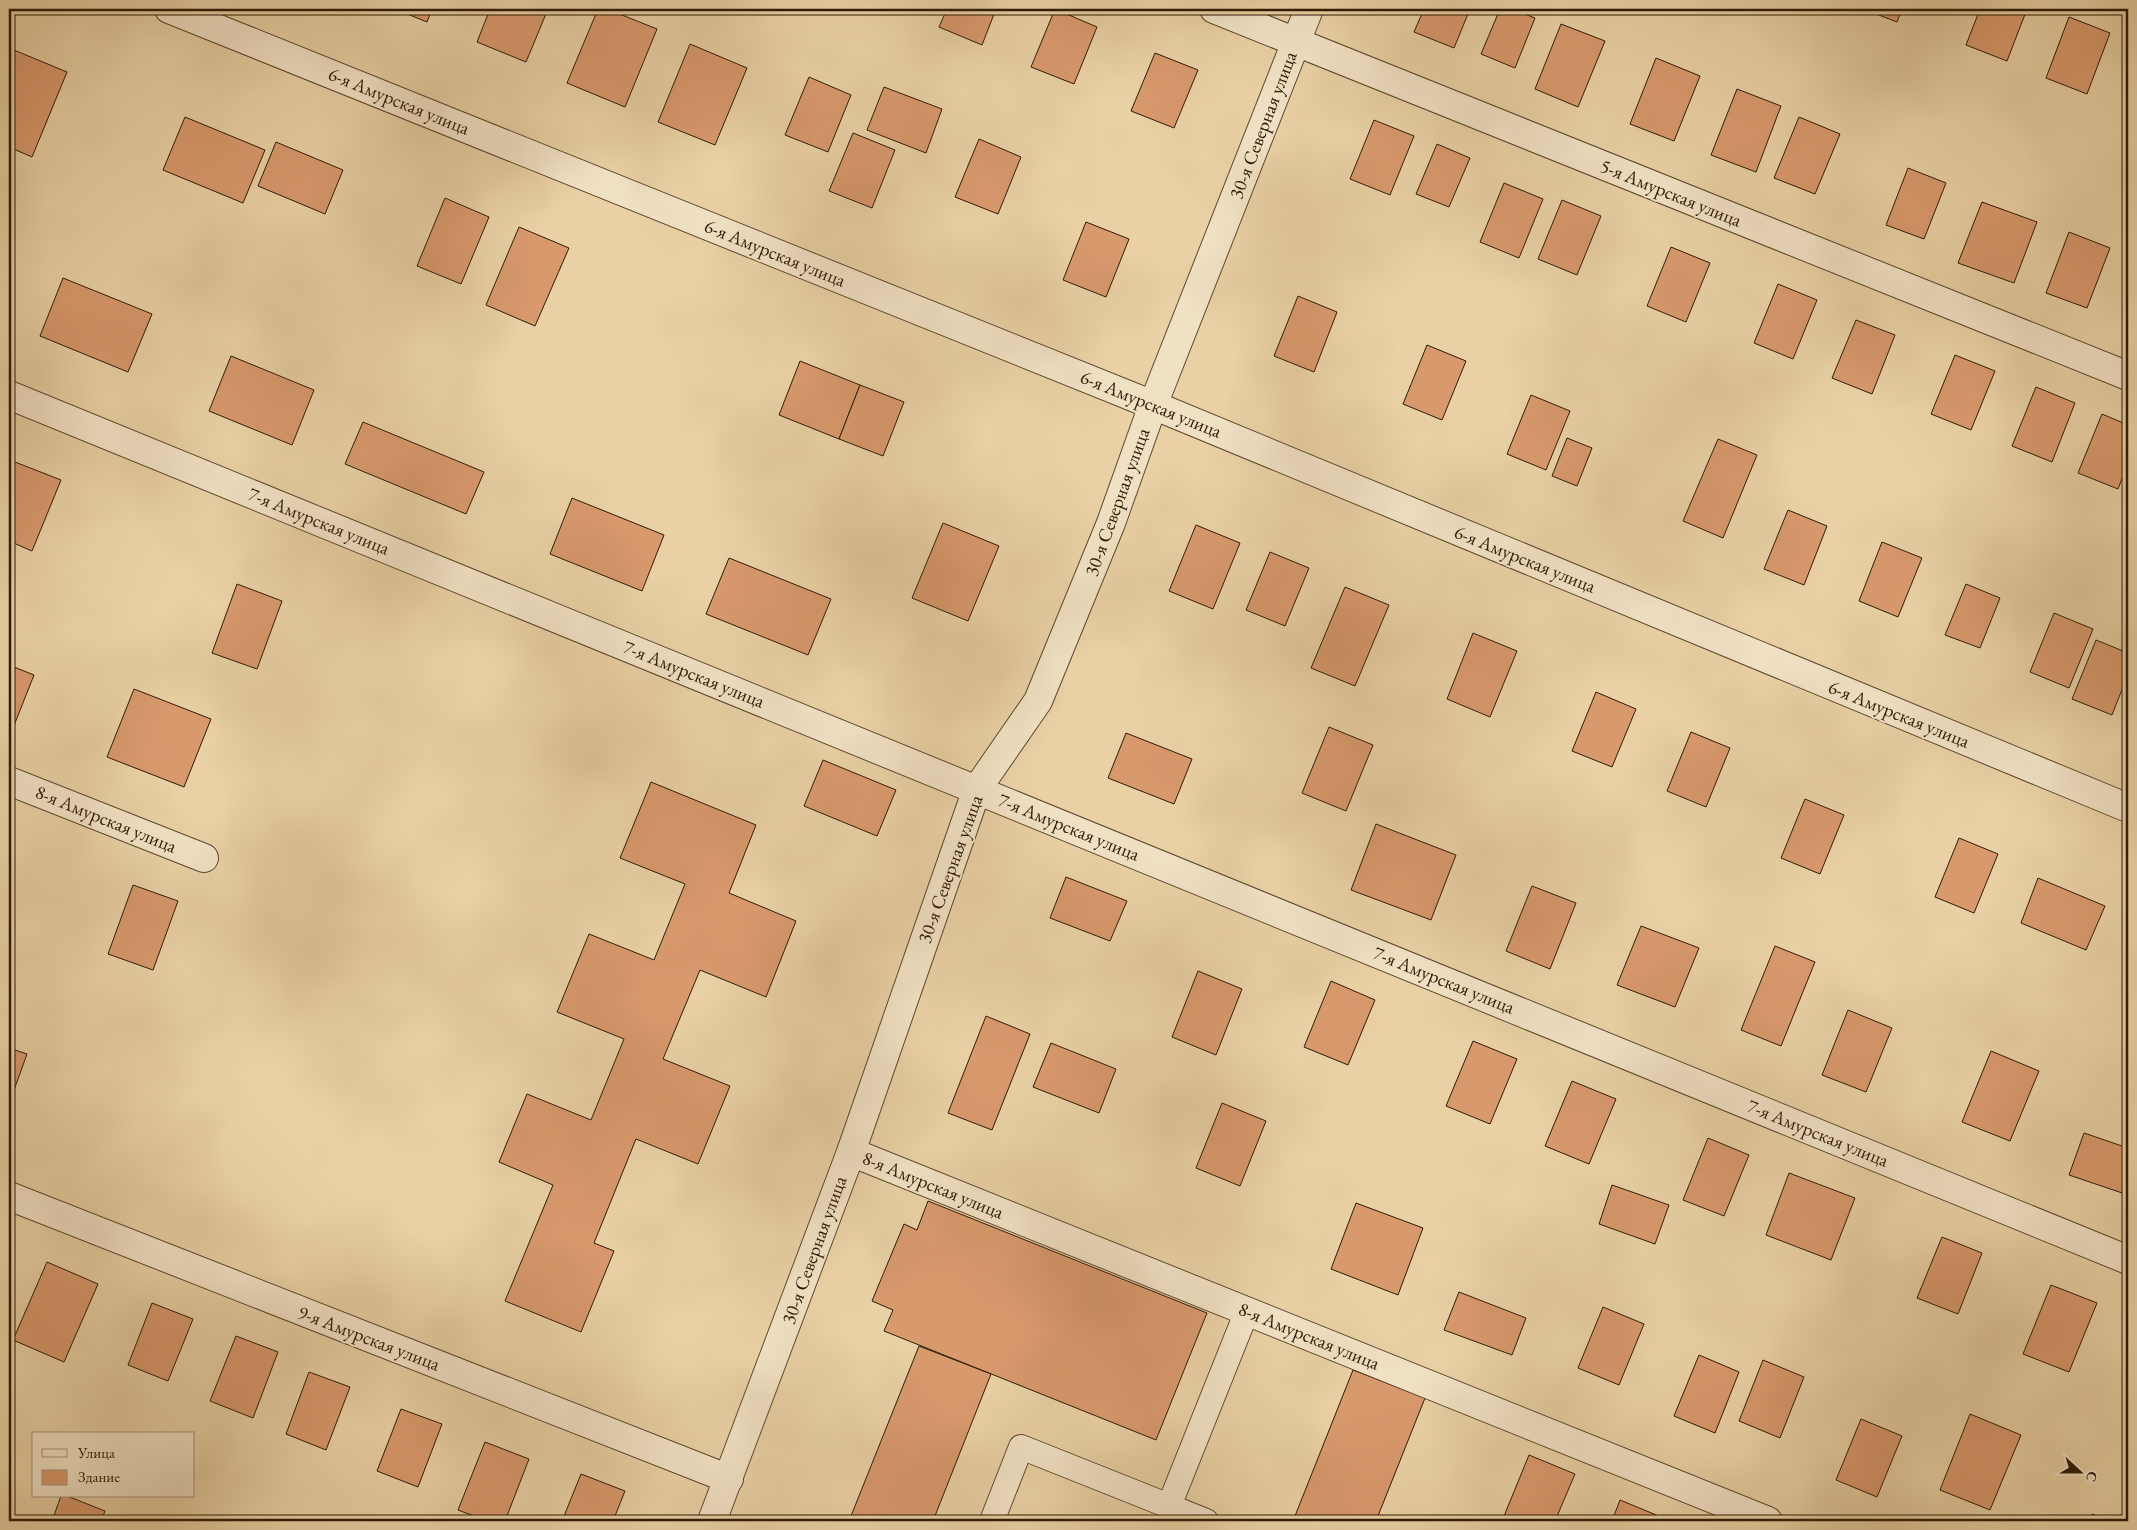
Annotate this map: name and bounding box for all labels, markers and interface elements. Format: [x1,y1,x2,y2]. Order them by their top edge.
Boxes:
street label: 30-я Северная улица [1223,47,1303,202]
street label: 6-я Амурская улица [325,61,474,141]
street label: 5-я Амурская улица [1597,153,1746,233]
street label: 6-я Амурская улица [701,213,850,293]
street label: 6-я Амурская улица [1077,364,1226,444]
street label: 30-я Северная улица [1079,424,1156,580]
street label: 7-я Амурская улица [245,481,394,561]
street label: 6-я Амурская улица [1451,519,1600,599]
street label: 7-я Амурская улица [620,634,769,714]
street label: 6-я Амурская улица [1825,674,1974,754]
street label: 8-я Амурская улица [32,779,181,859]
street label: 7-я Амурская улица [995,787,1144,867]
street label: 30-я Северная улица [912,791,989,947]
street label: 7-я Амурская улица [1370,940,1519,1020]
street label: 7-я Амурская улица [1744,1093,1893,1173]
street label: 8-я Амурская улица [859,1145,1008,1225]
street label: 30-я Северная улица [776,1172,853,1328]
street label: 8-я Амурская улица [1235,1296,1384,1376]
street label: 9-я Амурская улица [294,1299,444,1377]
legend [32,1432,195,1498]
text: Улица [77,1443,115,1462]
north arrow [2054,1448,2104,1498]
text: Здание [78,1467,120,1486]
text: С [2082,1469,2102,1485]

